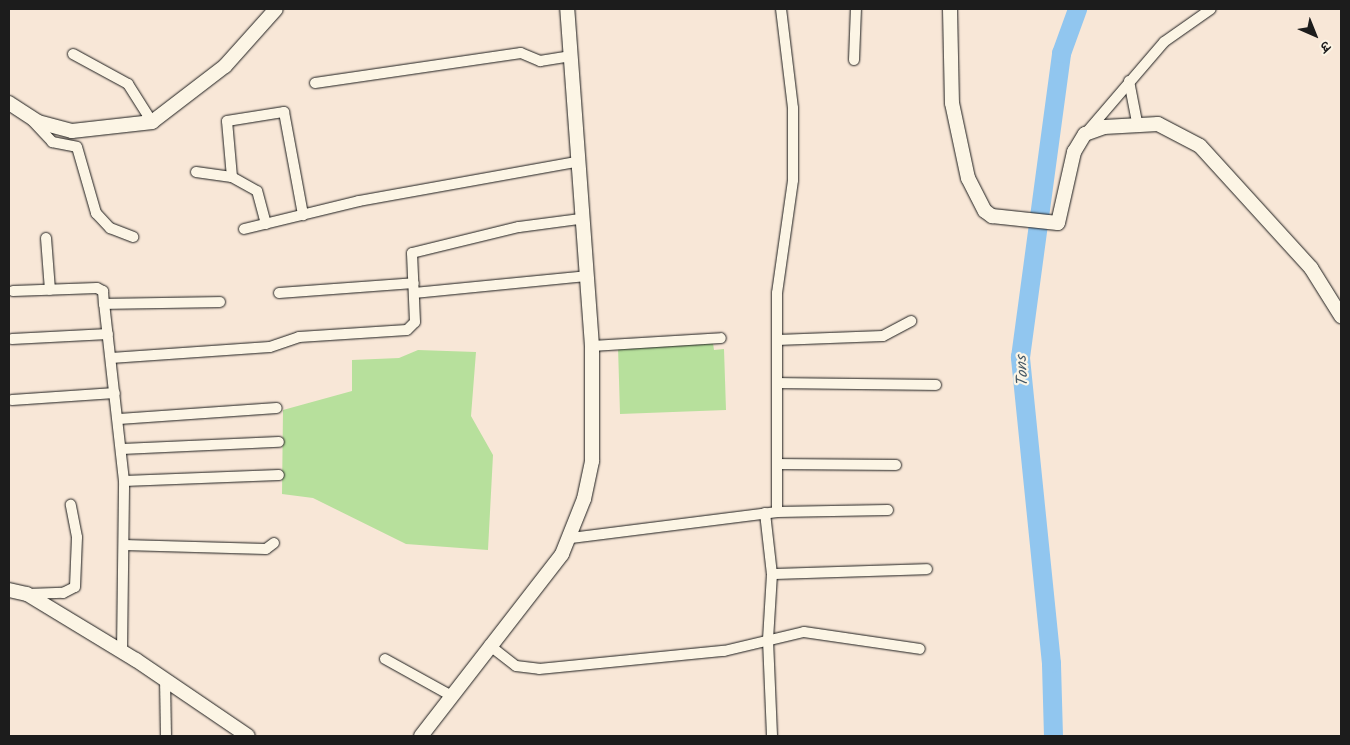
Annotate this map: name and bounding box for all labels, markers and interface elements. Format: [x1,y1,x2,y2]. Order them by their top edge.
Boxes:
north arrow [1290,10,1340,60]
text: उ [1315,35,1336,57]
water label: Tons [1013,355,1033,387]

